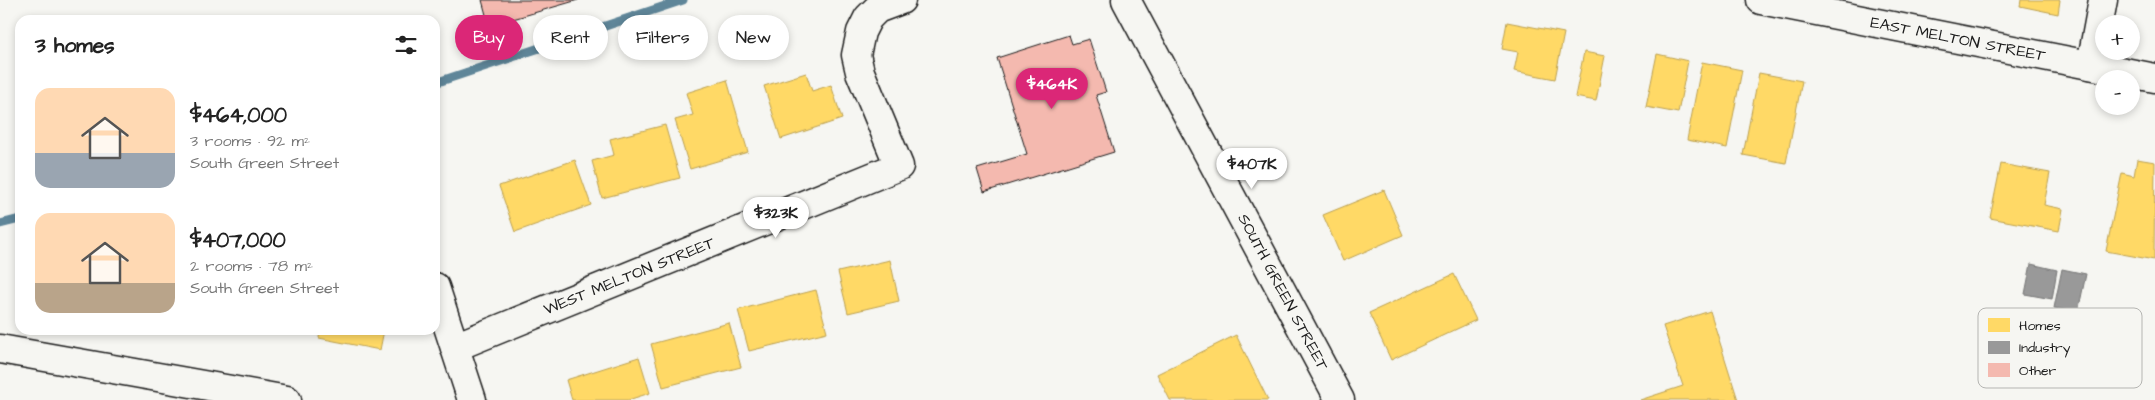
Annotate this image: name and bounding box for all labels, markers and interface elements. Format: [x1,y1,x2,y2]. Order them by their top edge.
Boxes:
street label: EAST MELTON STREET [1869,11,2047,67]
chip: Buy [455,15,523,60]
chip: Rent [533,15,608,60]
chip: Filters [618,15,708,60]
chip: New [718,15,789,60]
map controls [2095,15,2140,115]
button: + [2095,15,2140,60]
text: 3 homes [35,31,115,60]
icon: filters [392,31,420,59]
pin: $464K [1017,68,1087,110]
button: − [2095,70,2140,115]
text: $464K [1027,73,1077,95]
text: $464,000 [190,101,287,130]
icon: home [75,108,135,168]
text: 3 rooms · 92 m² [190,130,310,152]
pin: $407K [1217,148,1287,190]
text: South Green Street [190,152,339,174]
text: $407K [1227,153,1277,175]
pin: $323K [741,196,811,239]
text: $323K [754,202,798,224]
street label: SOUTH GREEN STREET [1232,210,1334,374]
text: $407,000 [190,226,286,255]
street label: WEST MELTON STREET [540,232,718,320]
icon: home [75,233,135,293]
text: 2 rooms · 78 m² [190,255,313,277]
text: South Green Street [190,277,339,299]
legend [1978,308,2142,388]
text: Homes [2019,316,2061,336]
text: Industry [2019,338,2071,358]
text: Other [2019,361,2057,381]

